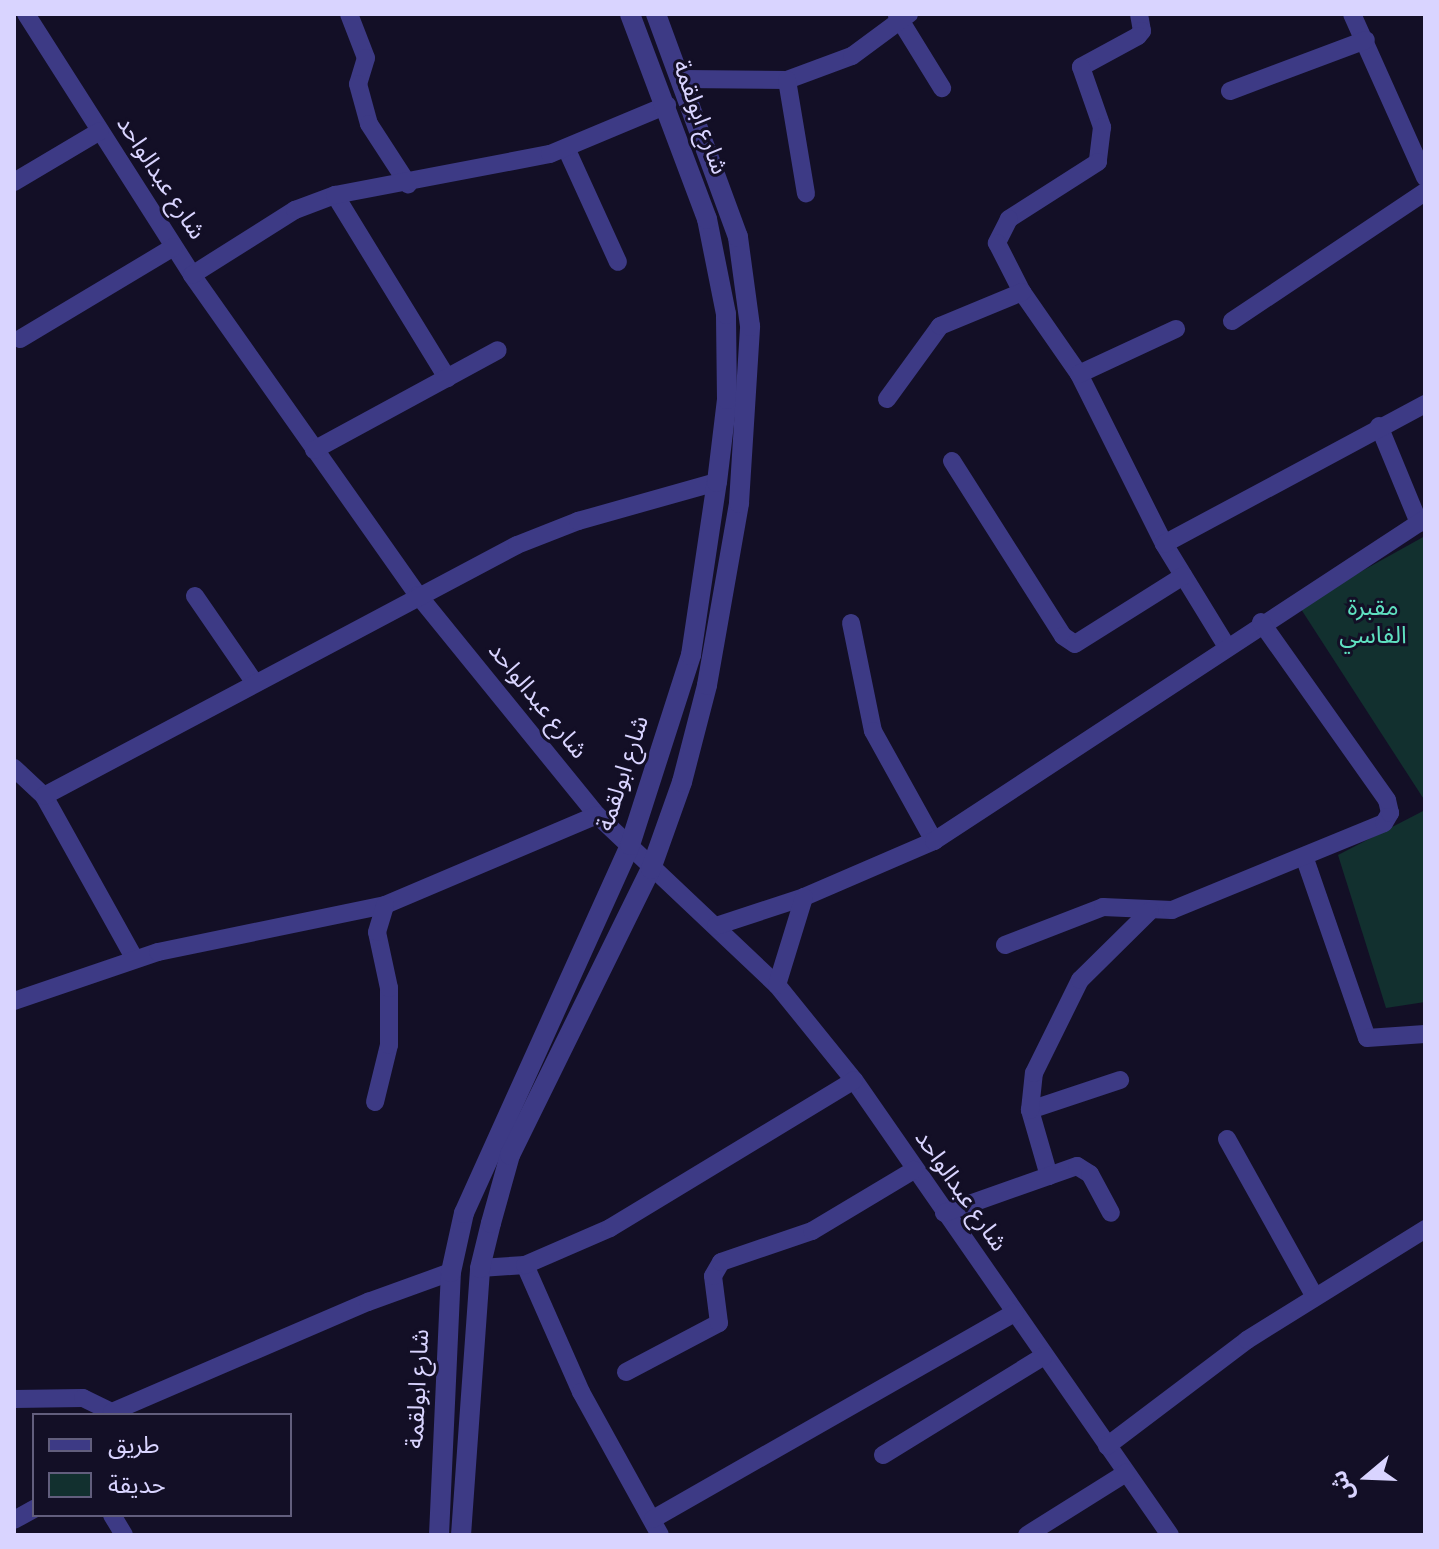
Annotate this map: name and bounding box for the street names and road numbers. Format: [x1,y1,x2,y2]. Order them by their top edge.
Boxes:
street label: شارع ابولقمة [664,57,732,179]
street label: شارع عبدالواحد [108,112,210,246]
street label: شارع عبدالواحد [480,638,592,766]
street label: شارع ابولقمة [593,713,657,835]
street label: شارع عبدالواحد [907,1126,1011,1258]
street label: شارع ابولقمة [402,1329,438,1449]

